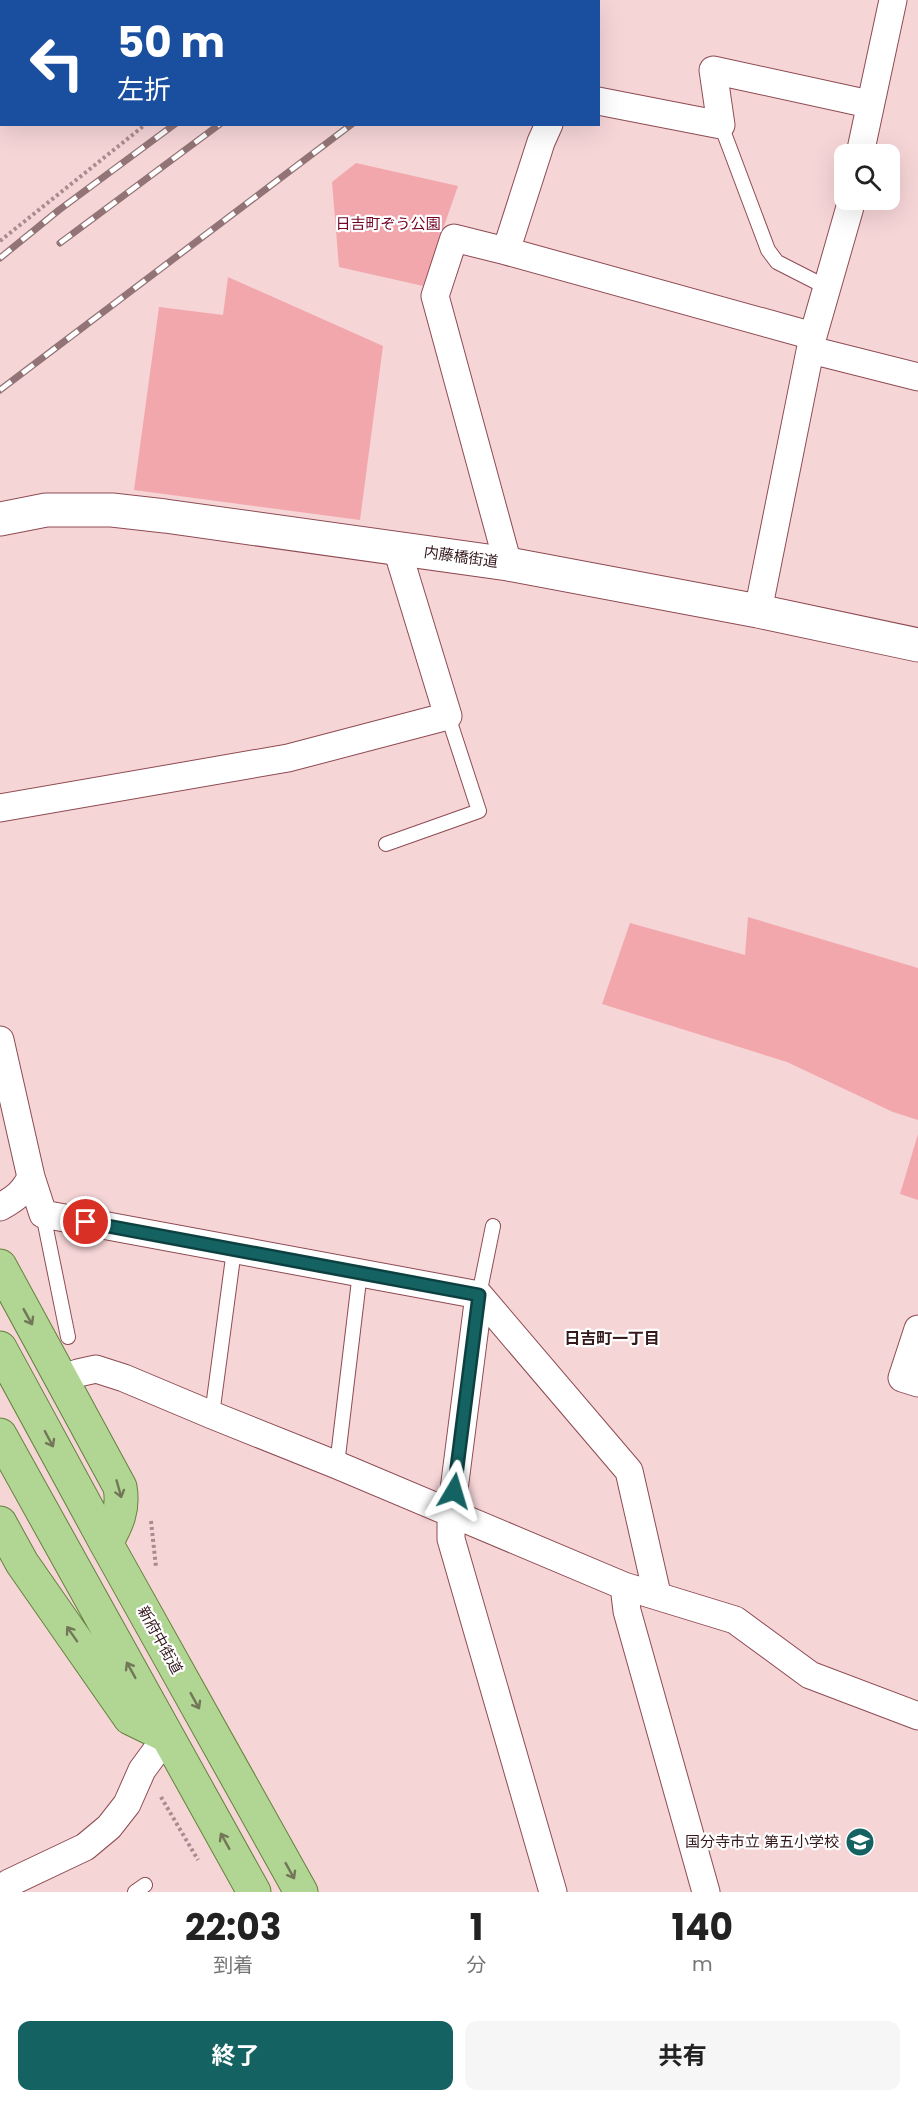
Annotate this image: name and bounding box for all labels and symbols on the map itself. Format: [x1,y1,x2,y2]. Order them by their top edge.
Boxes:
park label: 日吉町ぞう公園 [335,213,441,234]
street label: 内藤橋街道 [422,541,500,572]
pin [60,1196,111,1247]
one-way arrow [22,1308,34,1325]
district label: 日吉町一丁目 [564,1327,660,1350]
one-way arrow [44,1429,55,1447]
position arrow [422,1459,486,1523]
one-way arrow [114,1479,125,1498]
street label: 新府中街道 [133,1602,188,1678]
one-way arrow [66,1627,78,1643]
one-way arrow [125,1662,136,1680]
one-way arrow [189,1692,201,1709]
school or university icon: 国分寺市立 第五小学校 [844,1826,876,1858]
place label: 国分寺市立 第五小学校 [685,1831,839,1852]
one-way arrow [219,1833,231,1850]
one-way arrow [284,1863,296,1880]

